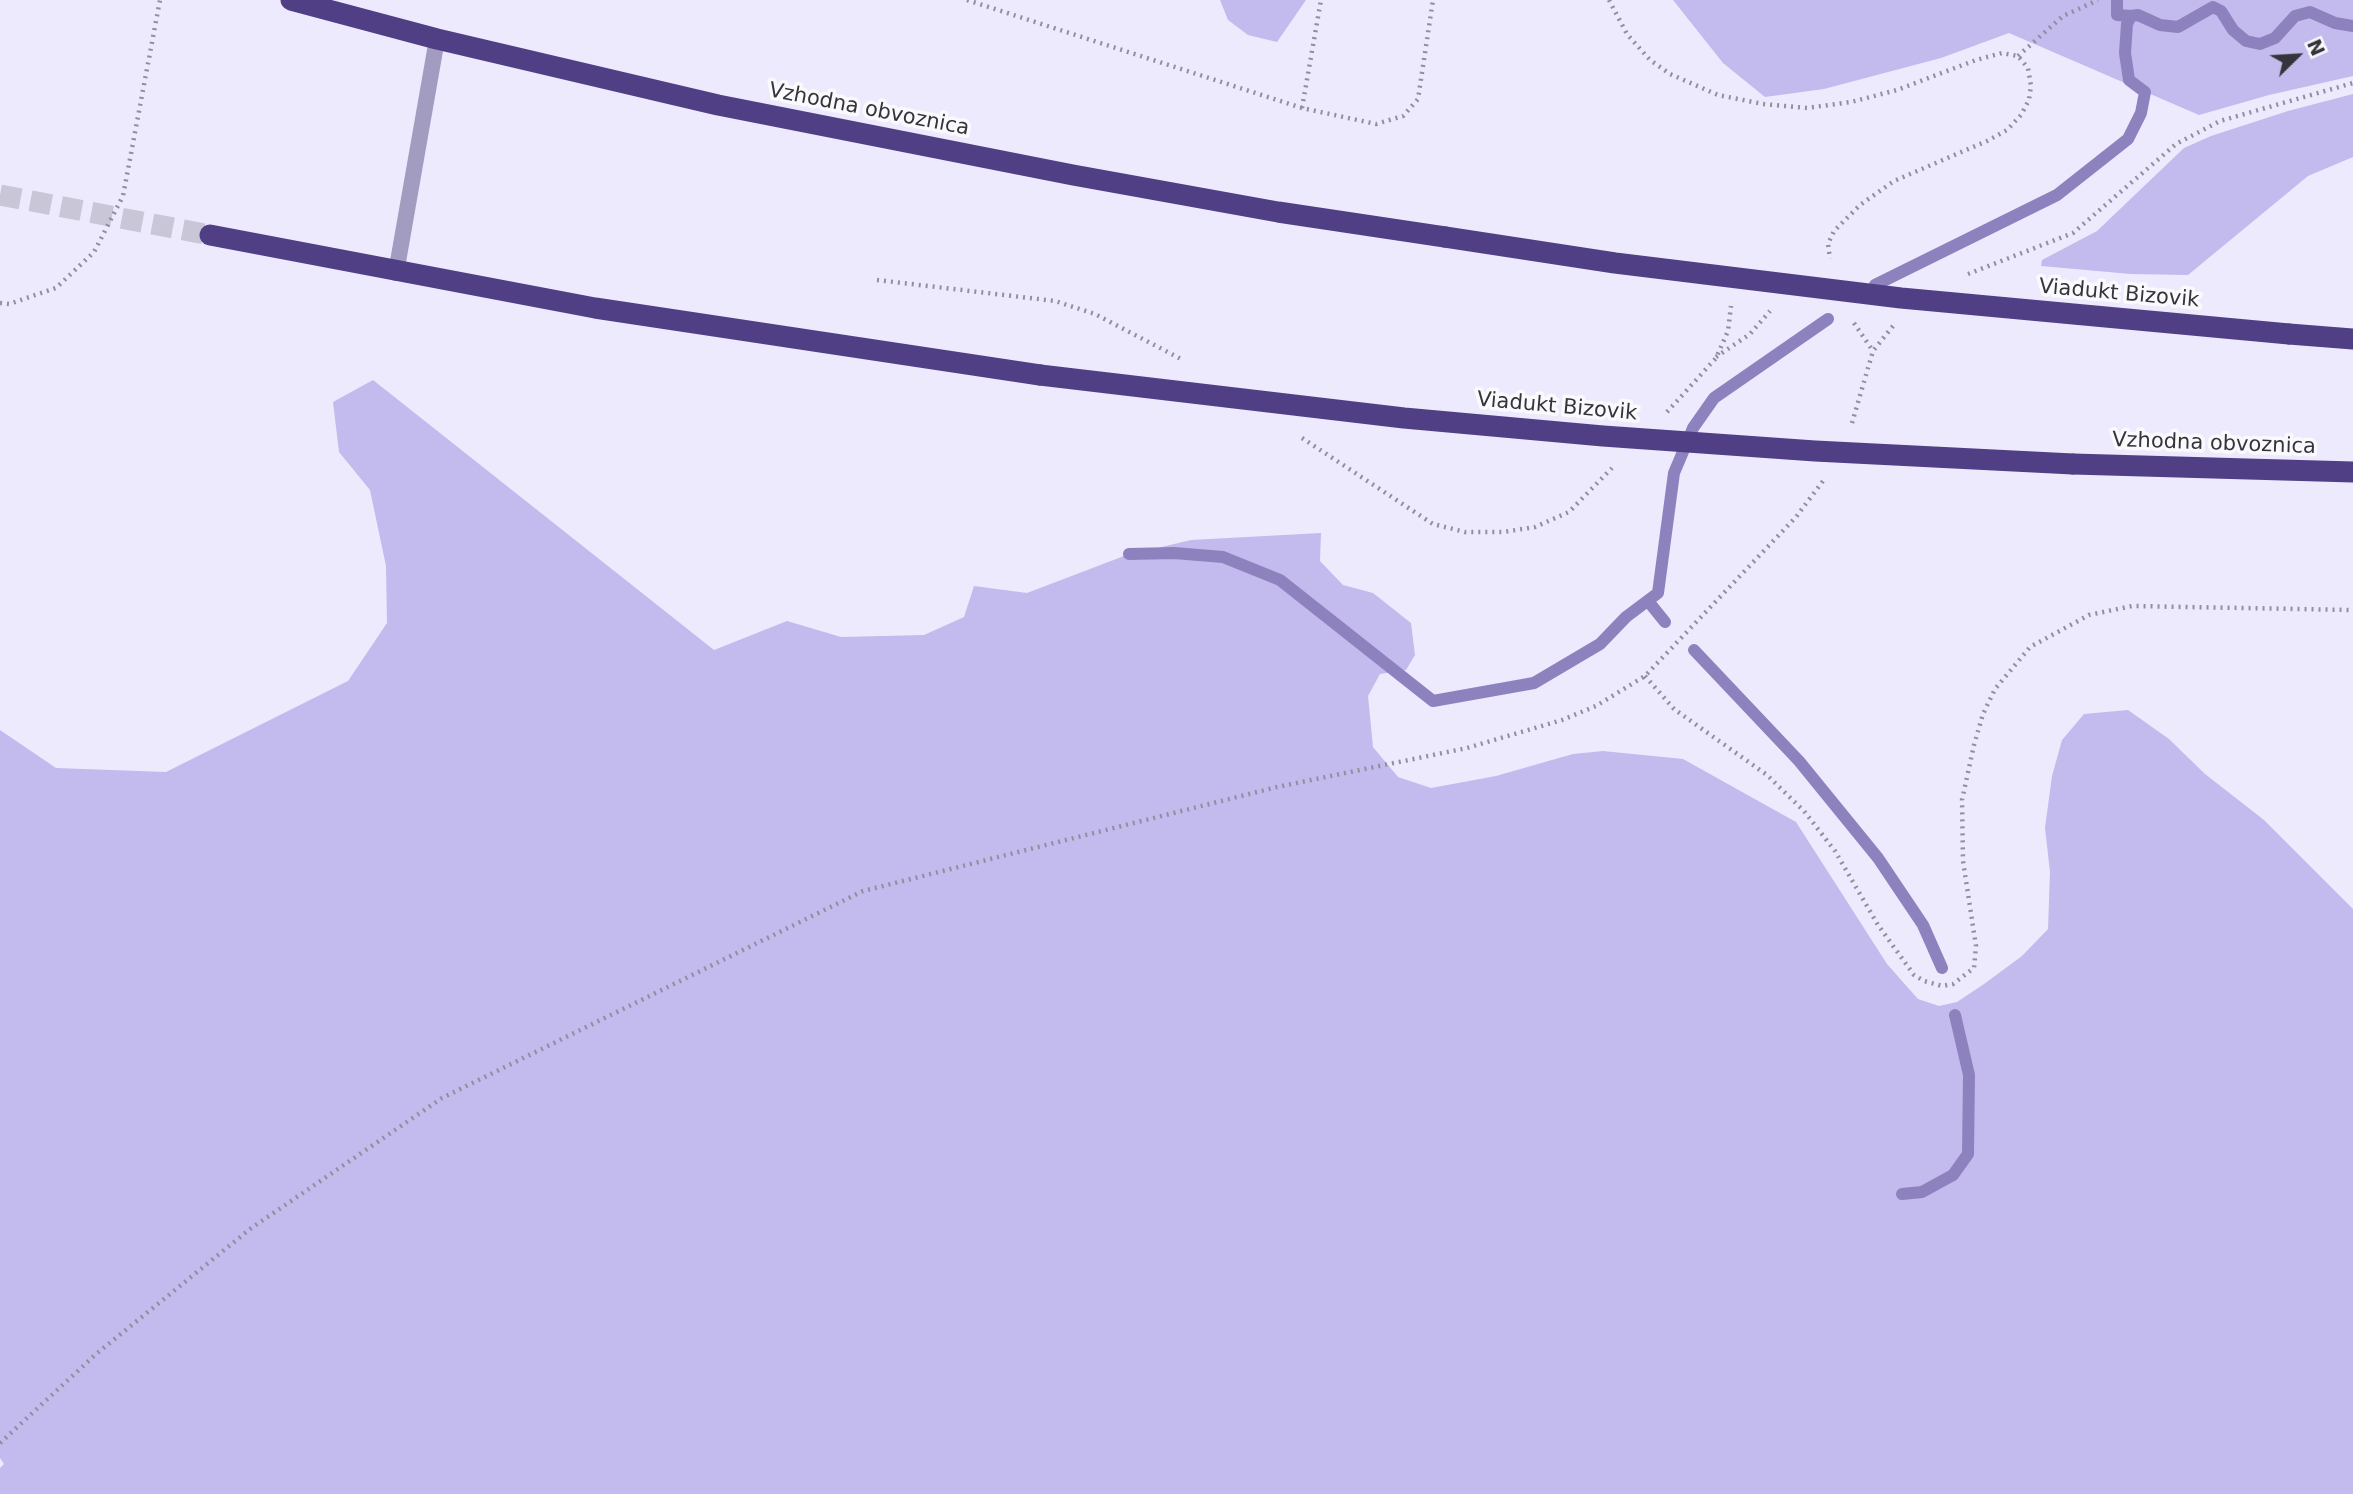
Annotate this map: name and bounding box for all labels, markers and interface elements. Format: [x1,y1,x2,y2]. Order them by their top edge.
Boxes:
north arrow [2262,21,2332,91]
text: N [2303,36,2329,59]
street label: Vzhodna obvoznica [767,78,971,142]
street label: Viadukt Bizovik [2038,274,2200,314]
street label: Viadukt Bizovik [1476,387,1638,427]
street label: Vzhodna obvoznica [2112,428,2316,460]

